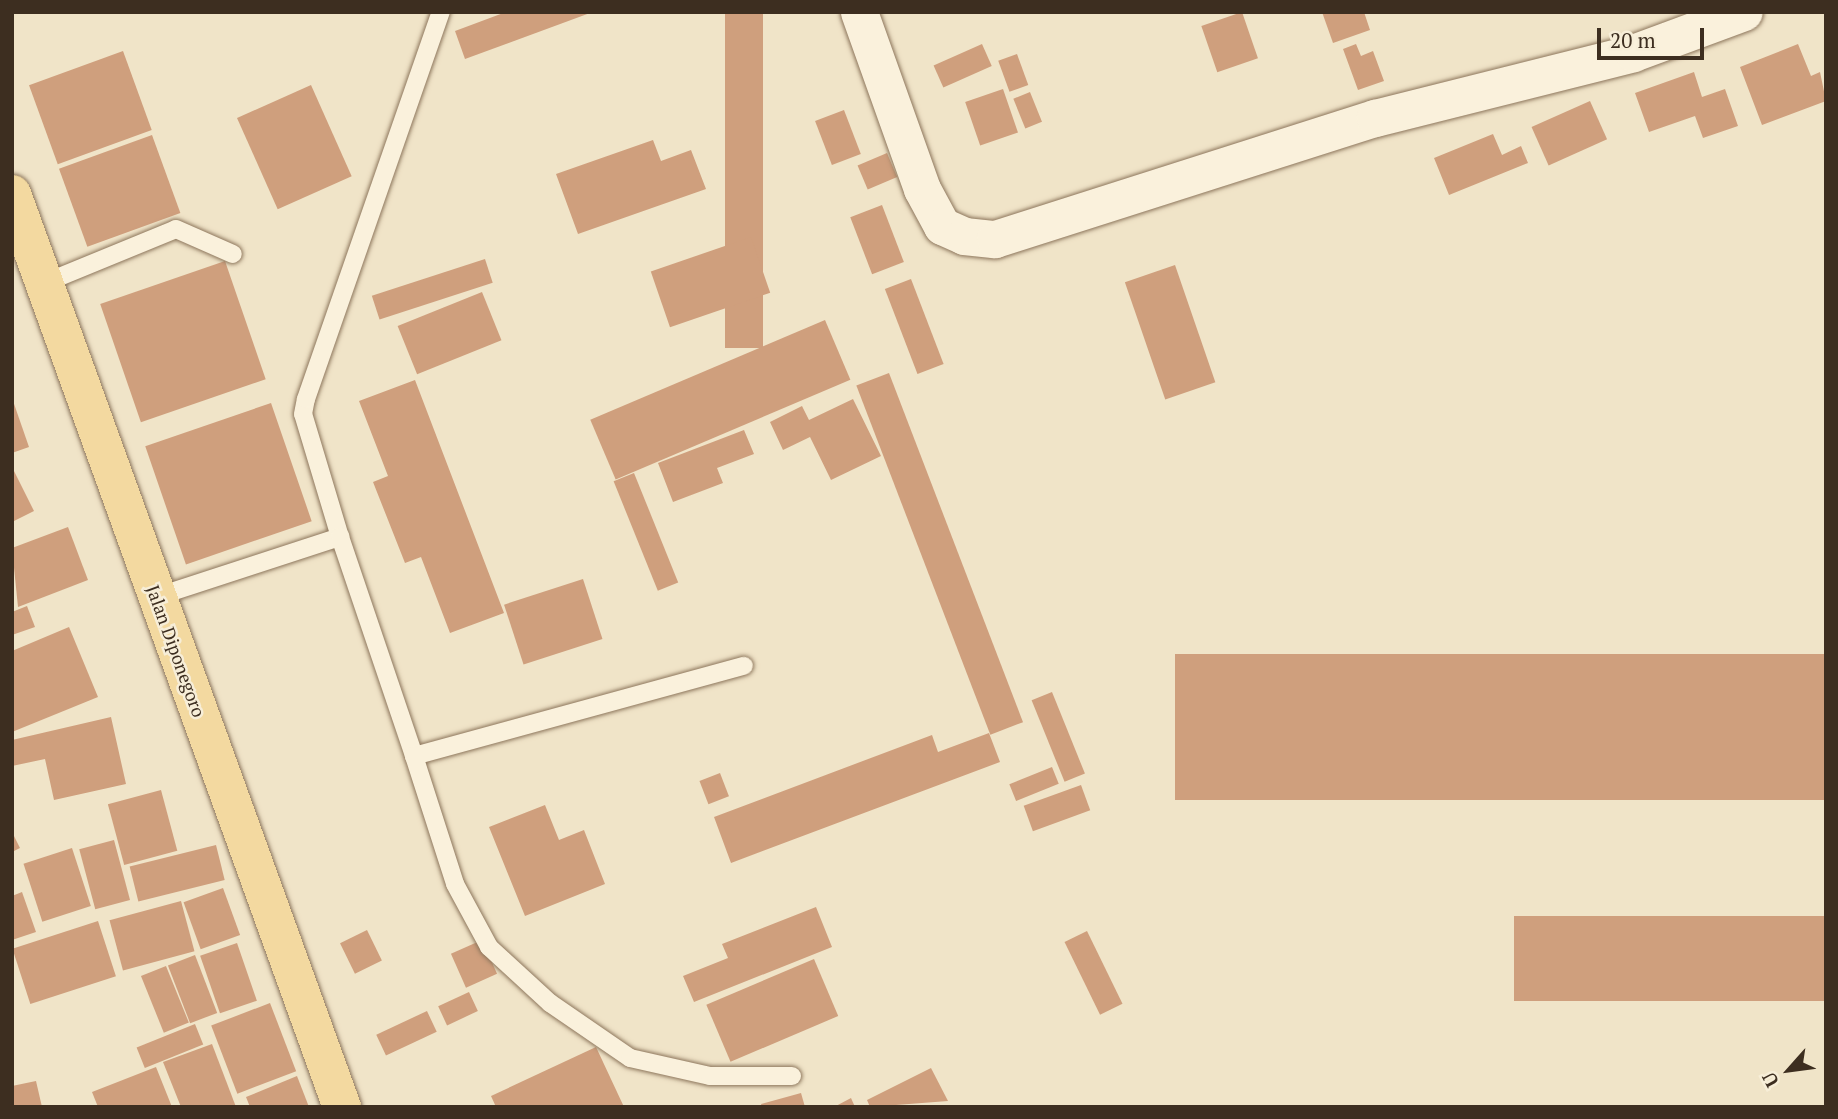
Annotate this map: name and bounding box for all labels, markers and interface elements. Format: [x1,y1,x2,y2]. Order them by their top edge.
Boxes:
scale bar [1600,14,1707,58]
text: 20 m [1610,26,1656,54]
street label: Jalan Diponegoro [142,582,210,720]
north arrow [1754,1035,1824,1105]
text: U [1756,1068,1784,1092]

